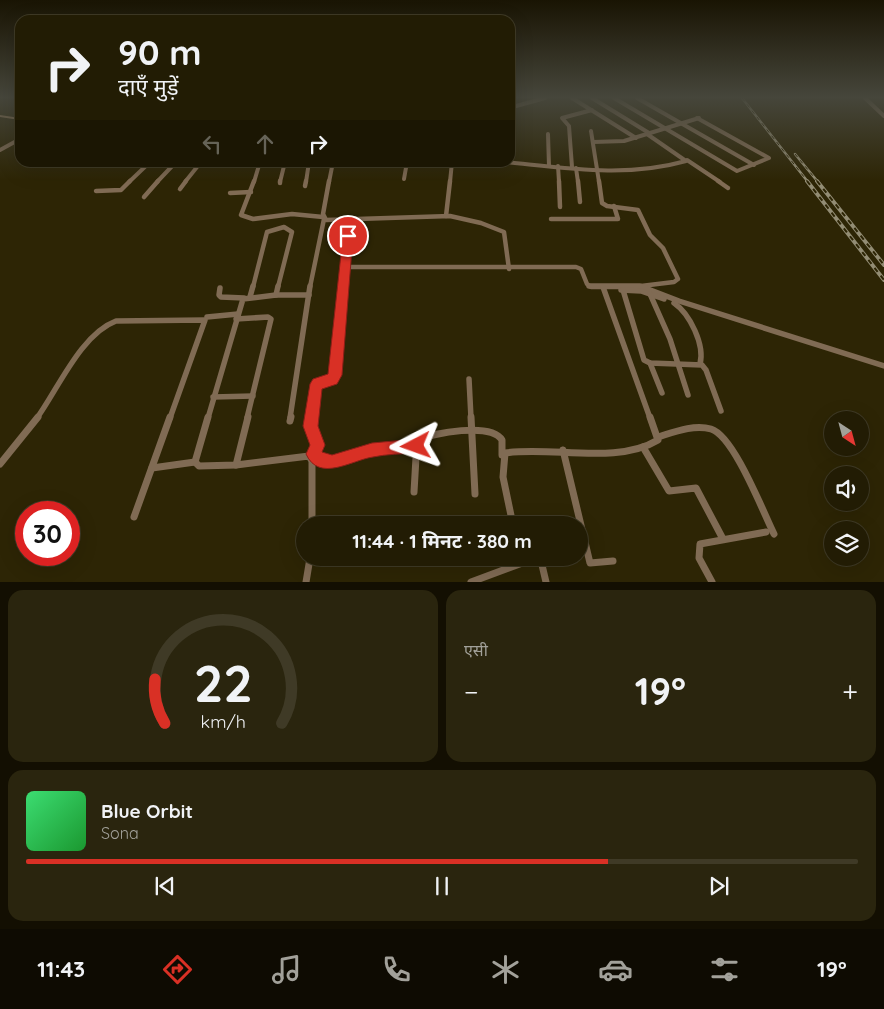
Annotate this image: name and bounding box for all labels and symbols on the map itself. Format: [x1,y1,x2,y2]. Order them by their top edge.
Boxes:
pin [327,215,369,257]
north arrow [824,411,869,456]
position arrow [389,419,441,471]
speed limit sign: 30 [15,501,80,566]

